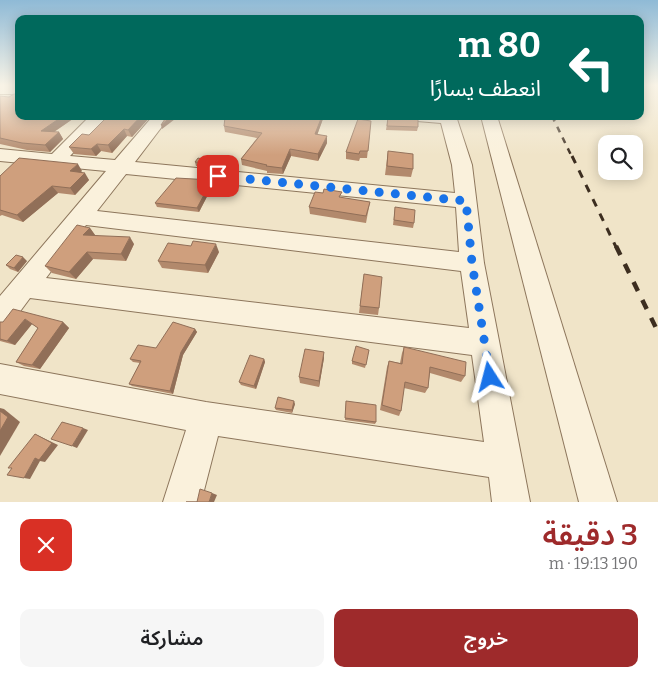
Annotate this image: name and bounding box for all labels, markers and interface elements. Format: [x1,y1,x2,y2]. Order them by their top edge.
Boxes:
text: 80 m [458,24,541,66]
icon: left [559,35,624,100]
text: انعطف يسارًا [430,75,541,102]
map controls [598,135,643,180]
button: search [598,135,643,180]
pin [197,155,239,197]
icon: arrive [204,162,232,190]
position arrow [463,350,515,402]
text: 3 دقيقة [542,517,638,553]
button: close [20,519,72,571]
text: 190 m · 19:13 [549,554,638,573]
button: مشاركة [20,609,324,667]
button: خروج [334,609,638,667]

